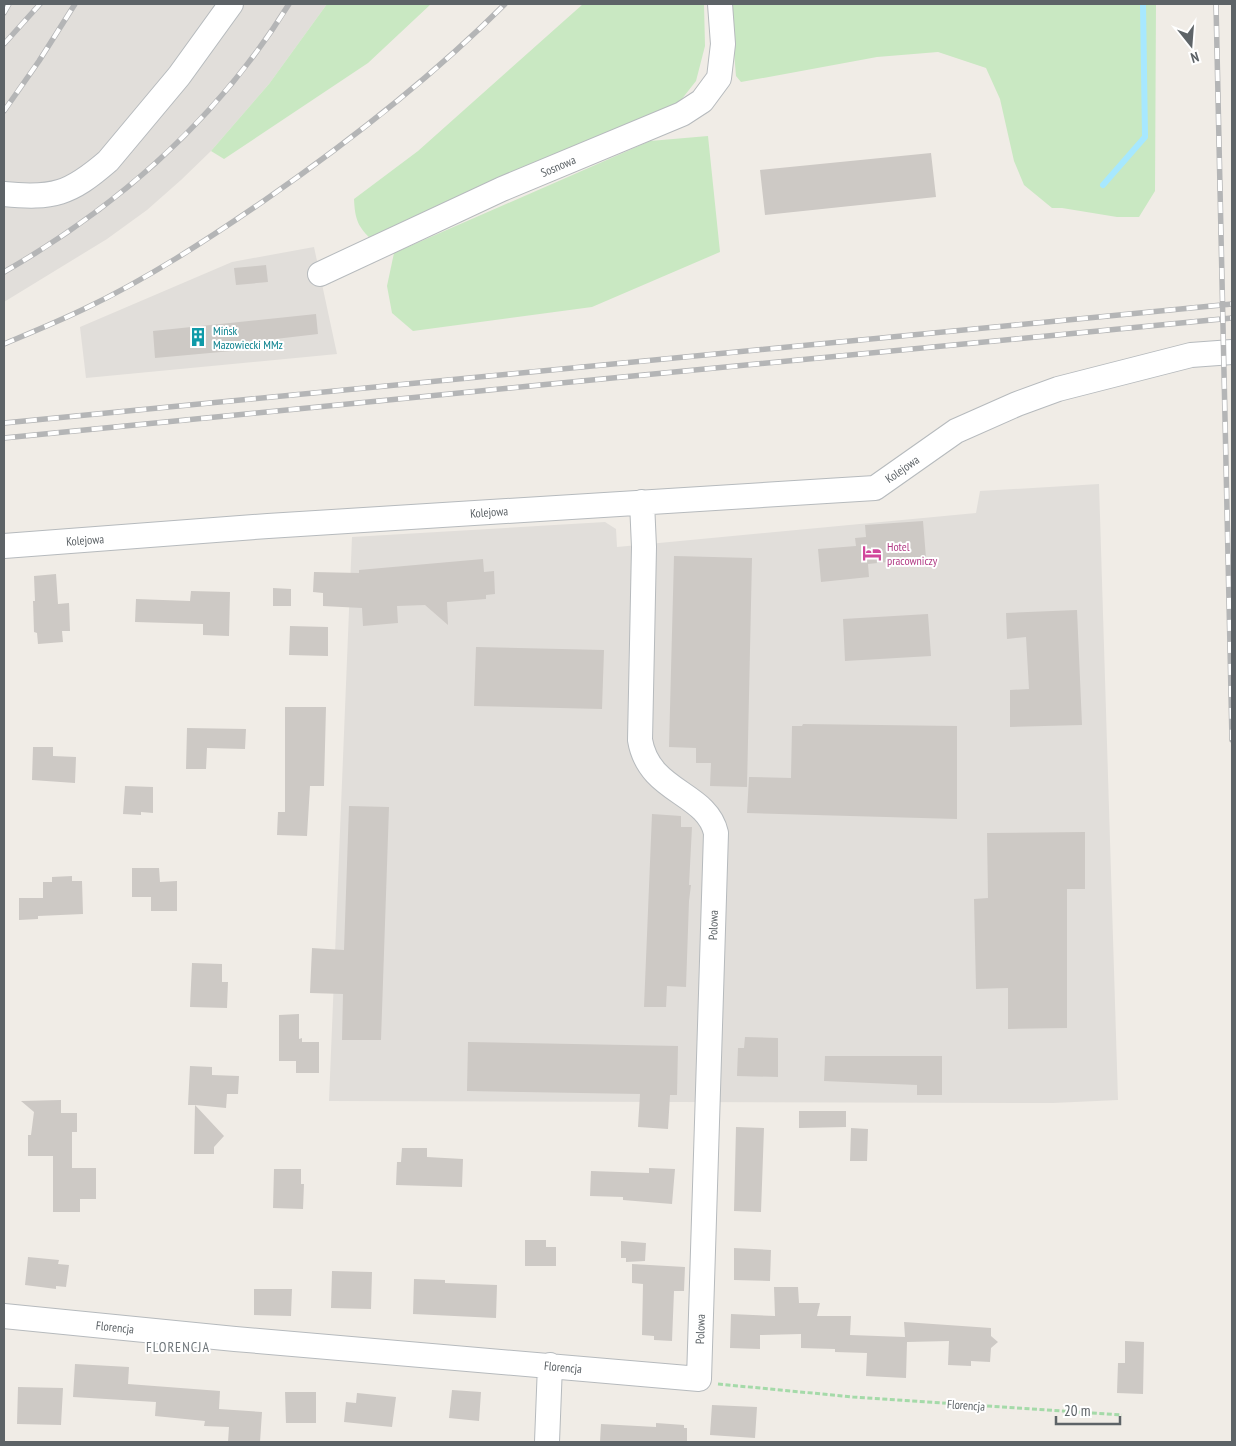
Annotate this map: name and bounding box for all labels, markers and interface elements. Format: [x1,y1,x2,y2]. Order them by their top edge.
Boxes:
north arrow [1166,20,1216,70]
text: N [1189,48,1201,67]
street label: Sosnowa [538,152,578,180]
place label: Mińsk Mazowiecki MMz [213,323,283,352]
building icon: Mińsk Mazowiecki MMz [187,326,209,348]
street label: Kolejowa [882,452,922,486]
street label: Kolejowa [470,503,509,521]
street label: Kolejowa [66,531,105,549]
place label: Hotel pracowniczy [887,539,938,568]
hotel icon: Hotel pracowniczy [861,542,883,564]
street label: Polowa [705,910,721,940]
street label: Polowa [692,1314,708,1344]
street label: Florencja [95,1318,135,1336]
district label: FLORENCJA [146,1338,210,1356]
street label: Florencja [543,1358,583,1376]
scale bar [1056,1394,1120,1426]
street label: Florencja [946,1396,986,1414]
text: 20 m [1064,1401,1090,1420]

